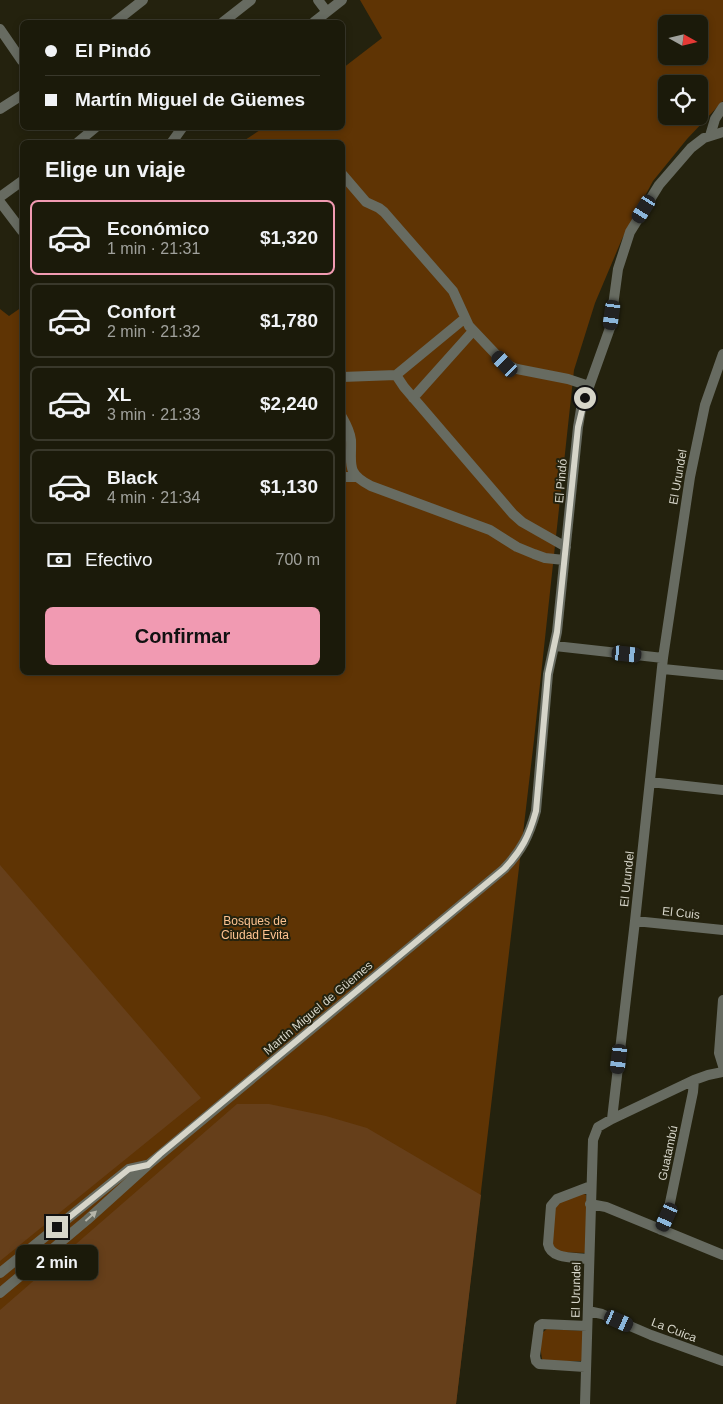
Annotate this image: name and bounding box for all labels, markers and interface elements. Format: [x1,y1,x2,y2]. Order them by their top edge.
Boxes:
north arrow [658,15,708,65]
map controls [658,15,708,125]
text: El Pindó [75,40,151,61]
button: locate [658,75,708,125]
text: Martín Miguel de Güemes [75,89,305,110]
text: Elige un viaje [45,157,186,182]
car [629,192,658,226]
icon: car [47,215,92,260]
text: Económico [107,218,209,239]
text: $1,320 [260,227,318,248]
text: 1 min · 21:31 [107,240,200,257]
icon: car [47,298,92,343]
car [602,299,621,331]
text: Confort [107,301,176,322]
text: $1,780 [260,310,318,331]
text: 2 min · 21:32 [107,323,200,340]
car [489,348,520,380]
icon: car [47,381,92,426]
text: XL [107,384,131,405]
route start [574,387,596,409]
text: $2,240 [260,393,318,414]
text: 3 min · 21:33 [107,406,200,423]
street label: El Urundel [666,448,690,506]
street label: El Pindó [552,458,570,504]
icon: car [47,464,92,509]
text: Black [107,467,158,488]
text: $1,130 [260,476,318,497]
text: 4 min · 21:34 [107,489,200,506]
icon: cash [45,546,73,574]
text: Efectivo [85,549,153,570]
text: 700 m [276,551,320,568]
button: Confirmar [45,607,320,665]
car [611,645,642,663]
street label: El Urundel [617,850,637,908]
street label: El Cuis [661,904,701,922]
park label: Bosques de Ciudad Evita [221,914,289,942]
street label: Martín Miguel de Güemes [261,958,375,1058]
car [609,1043,628,1075]
street label: Guatambú [655,1124,681,1182]
car [654,1200,679,1234]
one-way arrow [84,1211,97,1222]
route end [46,1216,68,1238]
callout: 2 min [16,1244,98,1280]
text: 2 min [36,1254,78,1271]
street label: El Urundel [569,1262,583,1318]
car [602,1308,635,1334]
street label: La Cuica [649,1315,699,1345]

